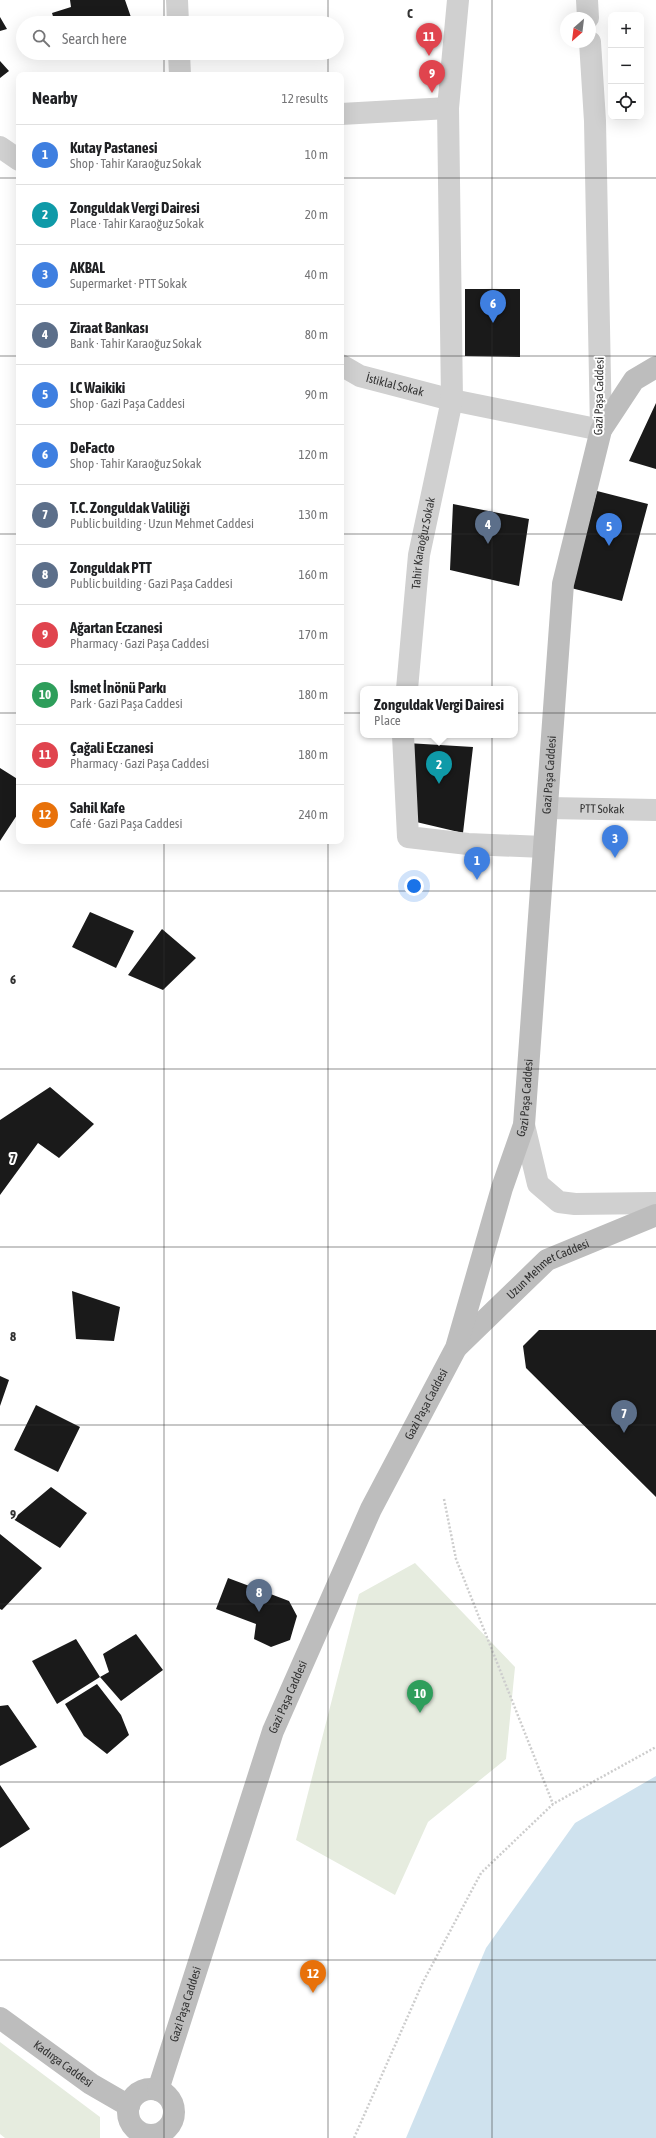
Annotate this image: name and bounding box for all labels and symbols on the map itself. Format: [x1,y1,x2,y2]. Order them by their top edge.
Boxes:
text: C [407,6,413,21]
north arrow [560,12,596,48]
pin: 11 [416,23,442,56]
pin: 9 [419,60,445,93]
pin: 6 [480,290,506,323]
street label: Gazi Paşa Caddesi [591,357,607,435]
street label: İstiklal Sokak [364,371,426,400]
street label: Tahir Karaoğuz Sokak [409,495,438,590]
pin: 4 [475,511,501,544]
pin: 5 [596,513,622,546]
street label: Gazi Paşa Caddesi [539,735,559,814]
pin: 2 [426,751,452,784]
street label: PTT Sokak [579,802,625,816]
pin: 3 [602,825,628,858]
pin: 1 [464,847,490,880]
your location [404,876,424,896]
text: 6 [10,972,16,987]
street label: Gazi Paşa Caddesi [513,1058,536,1139]
text: 7 [10,1151,16,1166]
street label: Uzun Mehmet Caddesi [504,1236,591,1302]
text: 8 [10,1329,16,1344]
street label: Gazi Paşa Caddesi [402,1366,451,1442]
pin: 7 [611,1400,637,1433]
text: 9 [10,1507,16,1522]
pin: 8 [246,1579,272,1612]
street label: Gazi Paşa Caddesi [266,1658,310,1736]
pin: 10 [407,1680,433,1713]
pin: 12 [300,1960,326,1993]
street label: Gazi Paşa Caddesi [167,1965,204,2044]
street label: Kadırga Caddesi [31,2038,96,2090]

